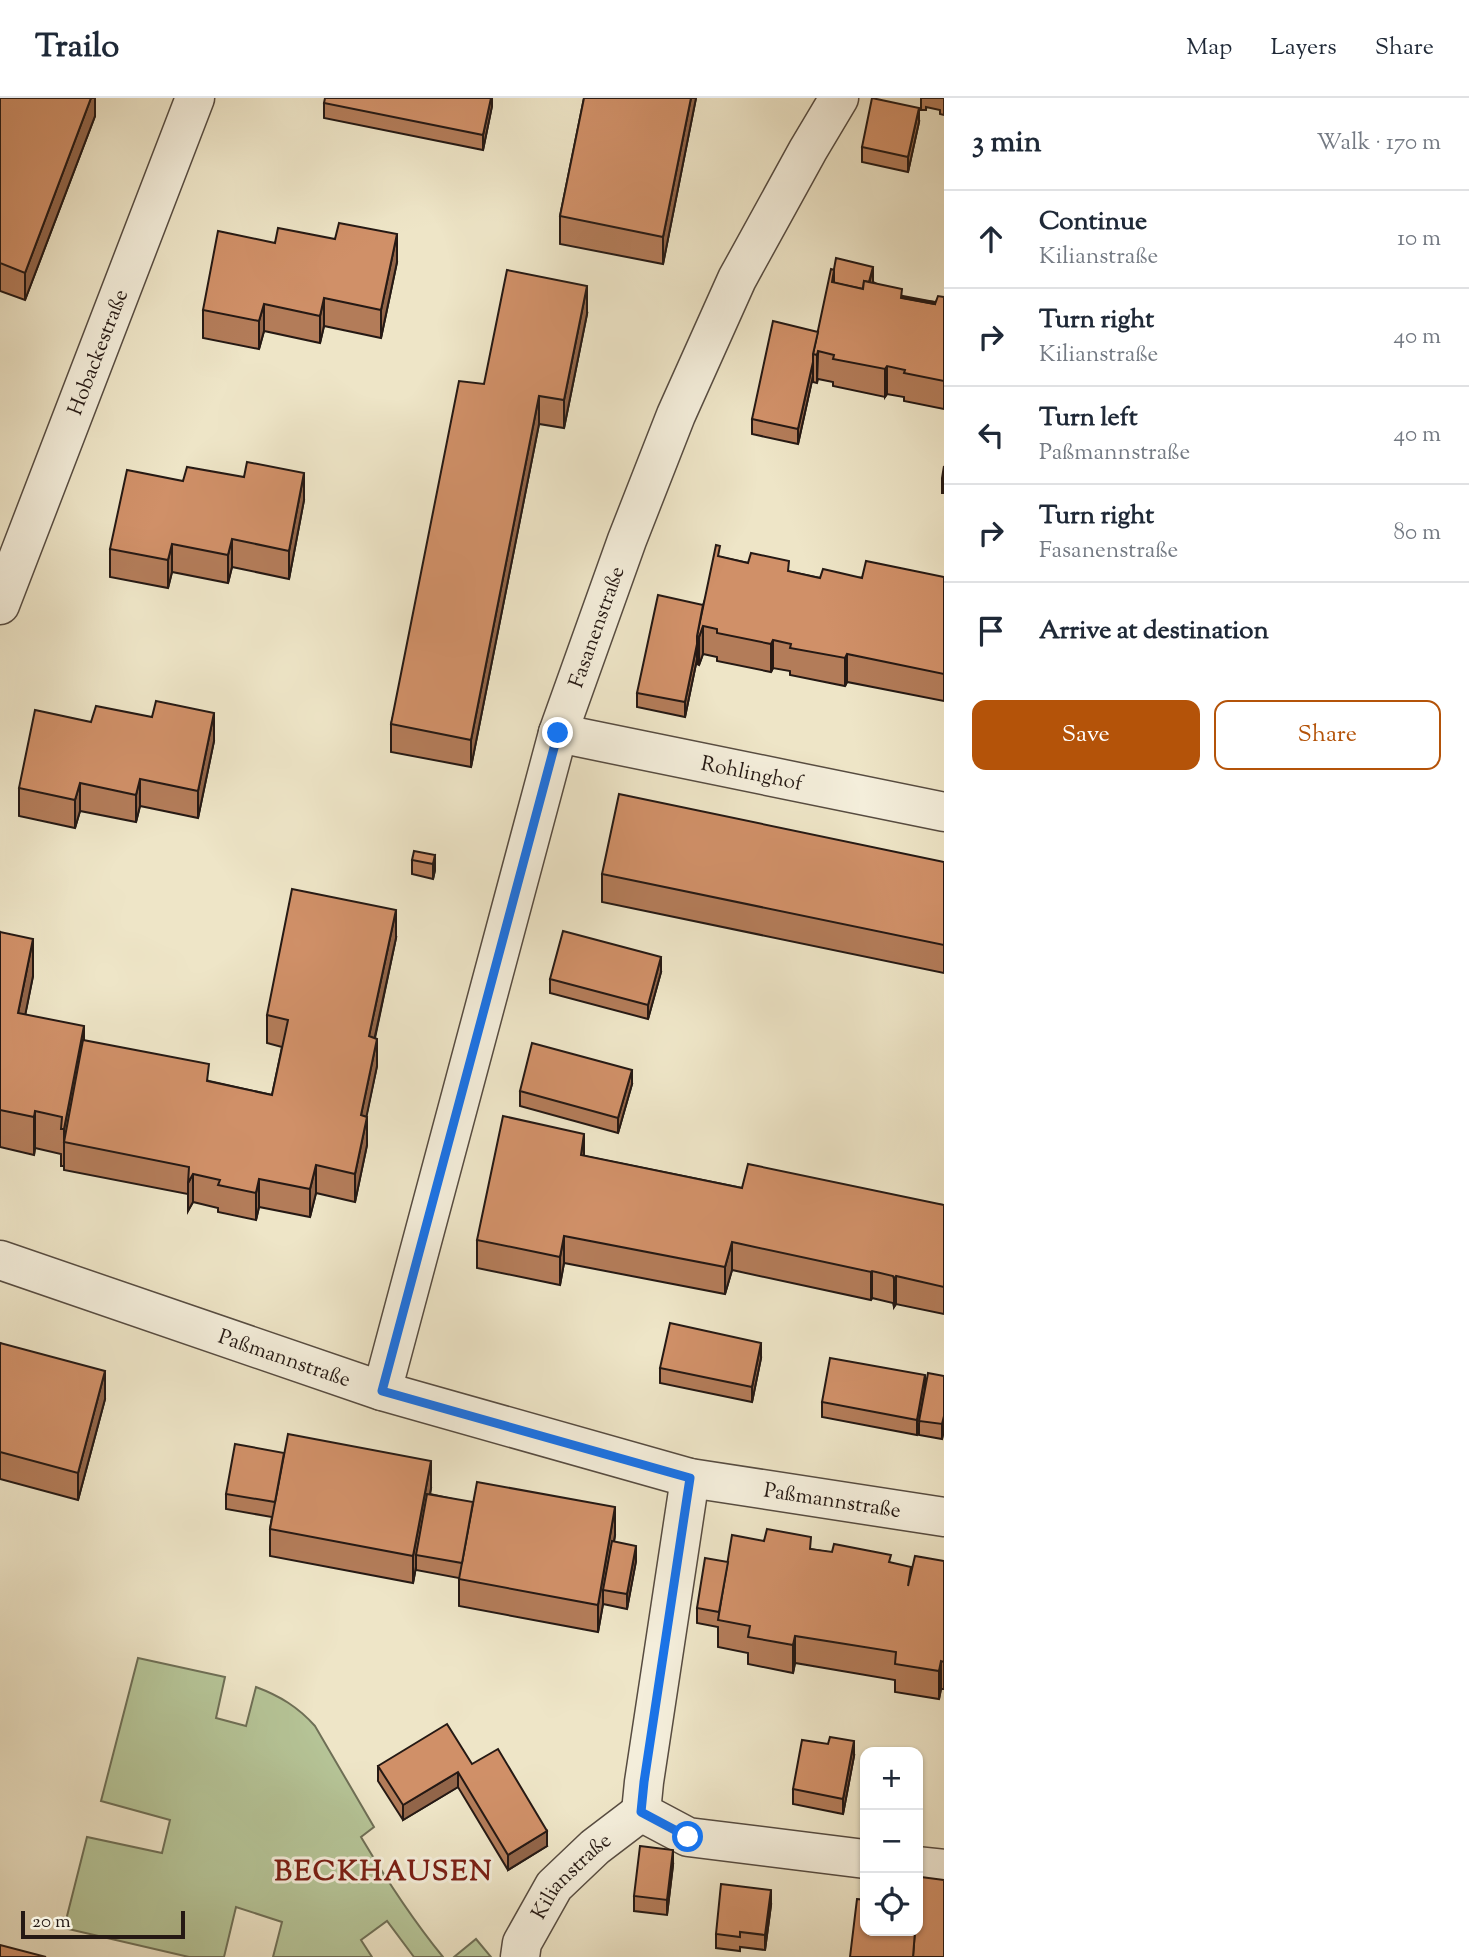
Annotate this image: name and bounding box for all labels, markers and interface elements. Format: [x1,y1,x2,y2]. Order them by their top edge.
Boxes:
text: Trailo [35,24,119,72]
text: Map [1186,31,1232,65]
text: Layers [1270,31,1337,65]
text: Share [1375,31,1434,65]
text: 3 min [972,122,1042,165]
text: Walk · 170 m [1316,127,1441,160]
text: Continue [1039,204,1147,241]
icon: ahead [972,220,1010,258]
text: 10 m [1397,223,1441,256]
text: Kilianstraße [1039,241,1158,274]
street label: Hobackestraße [61,285,137,420]
text: Turn right [1039,302,1154,339]
icon: right [972,318,1010,356]
text: 40 m [1394,321,1441,354]
text: Kilianstraße [1039,339,1158,372]
text: Turn left [1039,400,1138,437]
icon: left [972,416,1010,454]
text: 40 m [1394,419,1441,452]
text: Paßmannstraße [1039,437,1190,470]
text: Turn right [1039,498,1154,535]
icon: right [972,514,1010,552]
text: 80 m [1393,517,1441,550]
text: Fasanenstraße [1039,535,1178,568]
street label: Fasanenstraße [562,562,633,692]
icon: arrive [972,612,1010,650]
text: Arrive at destination [1039,613,1269,650]
button: Save [972,700,1200,770]
button: Share [1214,700,1441,770]
route end [542,717,573,748]
street label: Rohlinghof [698,750,807,800]
street label: Paßmannstraße [214,1323,354,1396]
street label: Paßmannstraße [762,1477,903,1527]
map controls [860,1747,923,1936]
button: + [860,1747,923,1810]
button: − [860,1810,923,1873]
route start [672,1821,703,1852]
street label: Kilianstraße [525,1827,618,1926]
district label: BECKHAUSEN [274,1853,494,1893]
button: locate [860,1873,923,1936]
scale bar [21,1908,186,1940]
text: 20 m [32,1909,71,1936]

